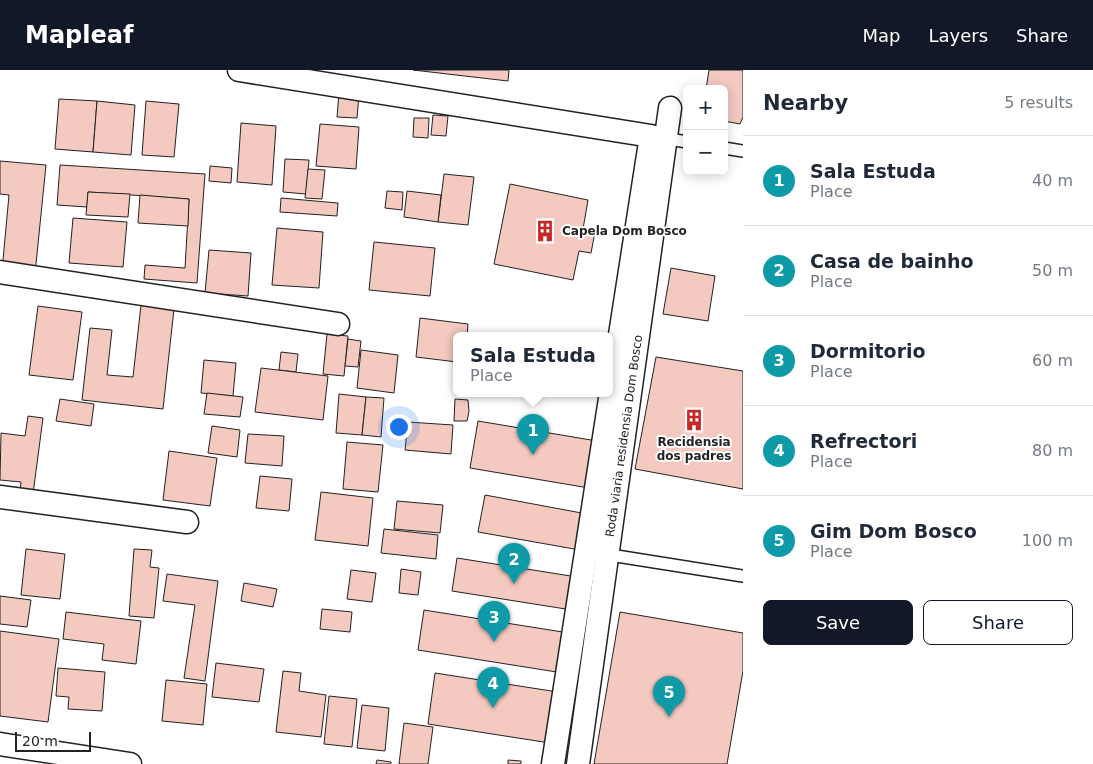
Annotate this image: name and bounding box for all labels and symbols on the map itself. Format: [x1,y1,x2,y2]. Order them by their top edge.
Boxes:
building icon: Capela Dom Bosco [532,218,558,244]
place label: Capela Dom Bosco [562,224,687,238]
street label: Roda viaria residensia Dom Bosco [603,334,645,538]
building icon: Recidensia dos padres [681,407,707,433]
your location [386,414,412,440]
pin: 1 [517,414,549,455]
place label: Recidensia dos padres [657,435,731,463]
pin: 2 [498,543,530,584]
pin: 3 [478,601,510,642]
pin: 4 [477,667,509,708]
pin: 5 [653,676,685,717]
scale bar [15,729,91,752]

